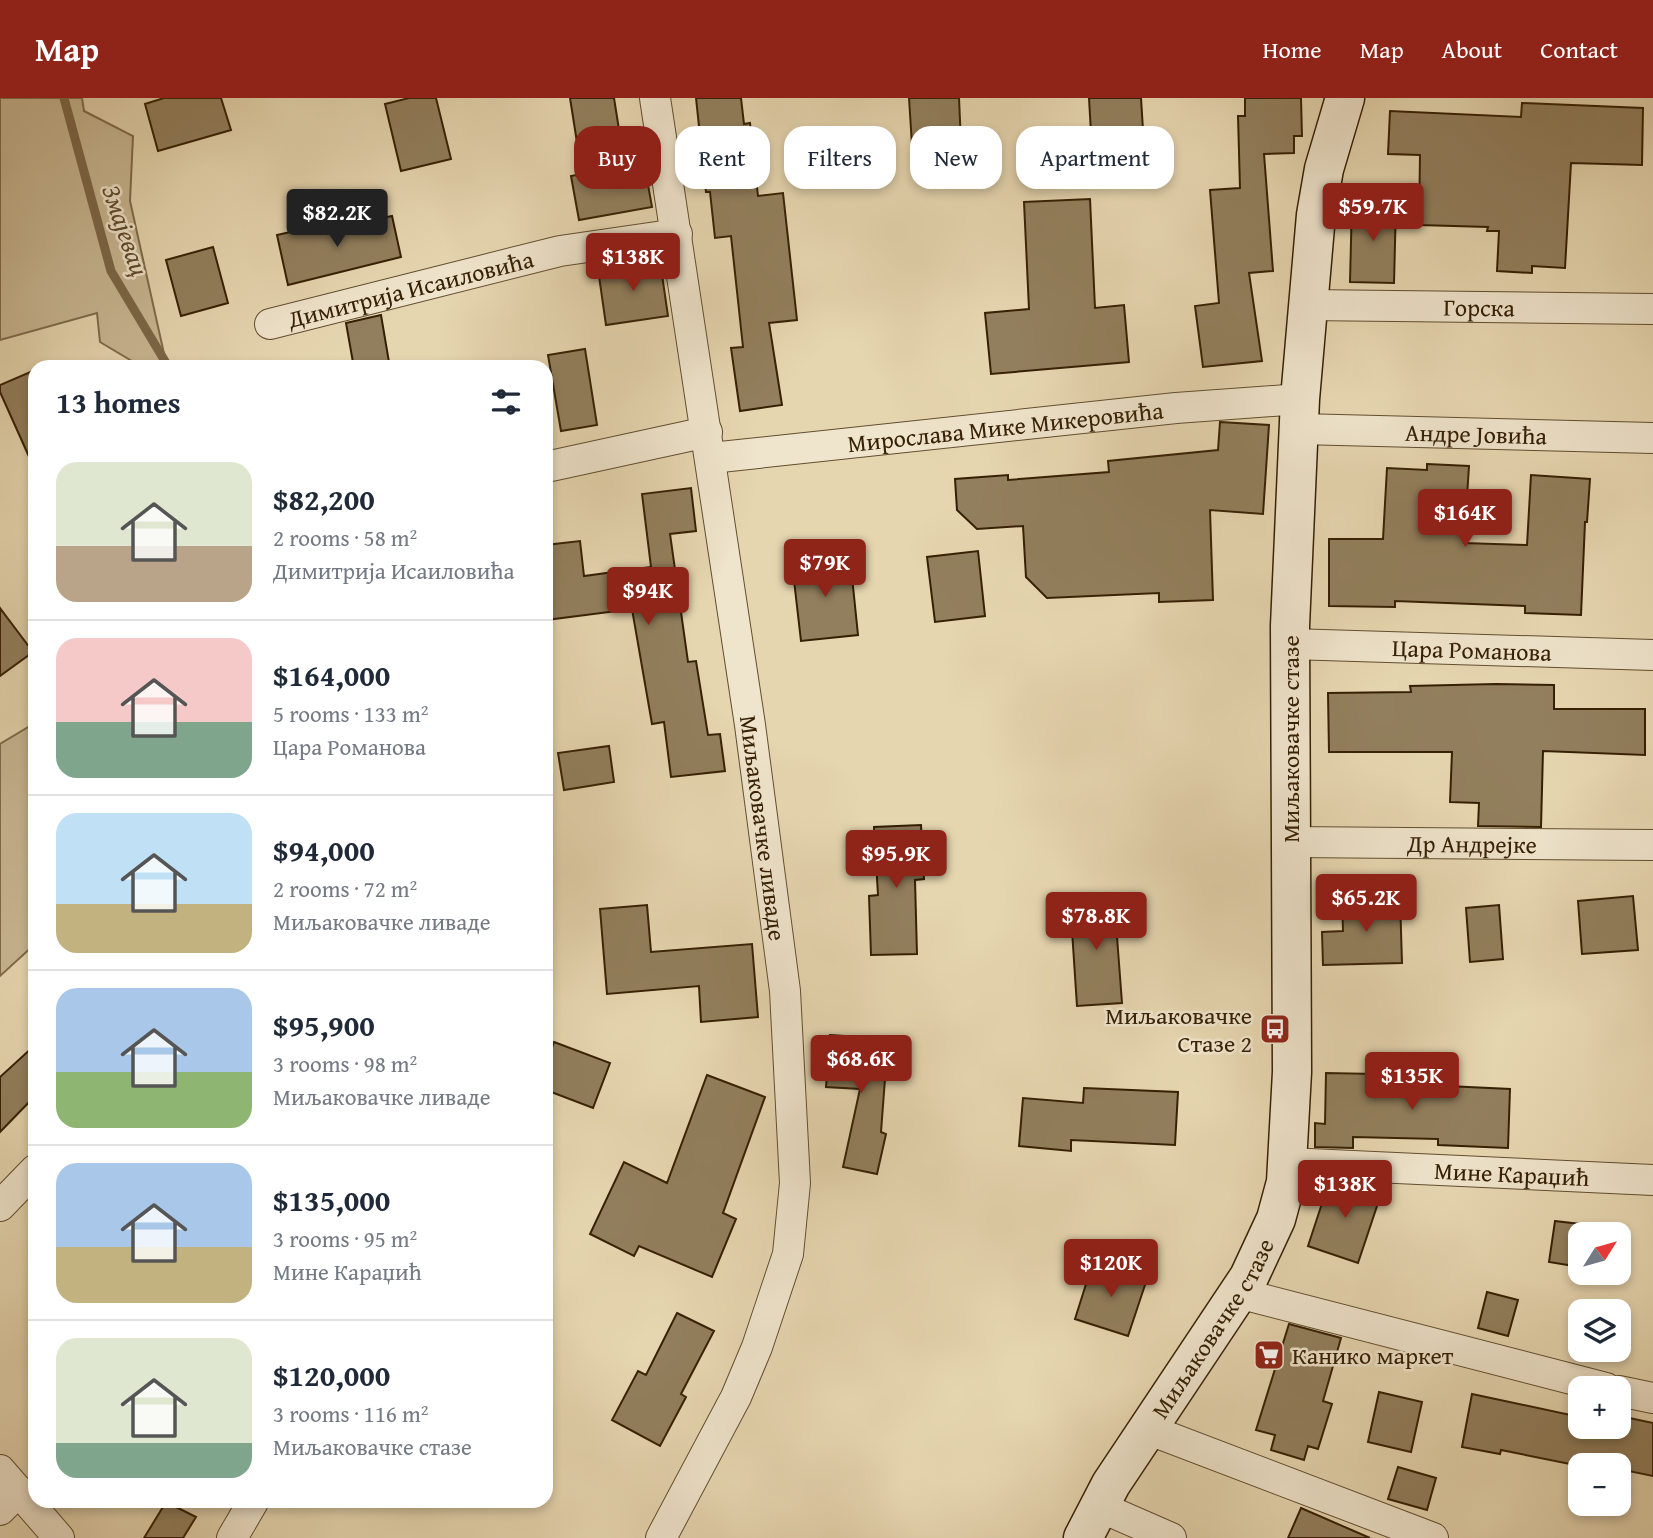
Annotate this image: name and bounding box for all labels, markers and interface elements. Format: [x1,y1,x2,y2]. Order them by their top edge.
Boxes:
text: Map [35,25,99,73]
text: Home [1263,32,1322,67]
text: Map [1360,32,1404,67]
text: About [1442,32,1502,67]
text: Contact [1540,32,1618,67]
chip: Buy [574,126,661,189]
chip: Rent [675,126,770,189]
chip: Filters [784,126,896,189]
chip: New [910,126,1002,189]
chip: Apartment [1016,126,1174,189]
water label: Змајевац [92,179,160,281]
pin: $59.7K [1316,184,1430,243]
text: $59.7K [1339,189,1407,222]
pin: $82.2K [280,190,394,249]
text: $82.2K [303,195,371,228]
pin: $138K [584,234,682,293]
text: $138K [602,239,664,272]
street label: Димитрија Исаиловића [283,241,538,337]
street label: Горска [1443,289,1515,325]
text: 13 homes [56,380,181,424]
icon: filters [487,383,525,421]
street label: Мирослава Мике Микеровића [846,392,1166,461]
street label: Андре Јовића [1405,414,1548,453]
text: $82,200 [273,477,375,521]
icon: home [112,490,196,574]
pin: $164K [1416,490,1514,549]
text: $164K [1434,495,1496,528]
text: 2 rooms · 58 m² [273,521,417,554]
pin: $79K [784,540,866,599]
text: $79K [800,545,850,578]
text: Димитрија Исаиловића [273,554,514,587]
pin: $94K [607,568,689,627]
text: $94K [623,573,673,606]
street label: Цара Романова [1392,630,1553,669]
street label: Миљаковачке стазе [1273,635,1308,843]
text: $164,000 [273,653,390,697]
icon: home [112,666,196,750]
text: 5 rooms · 133 m² [273,697,428,730]
street label: Миљаковачке ливаде [731,713,796,943]
text: Цара Романова [273,730,426,763]
street label: Др Андрејке [1406,825,1537,862]
text: $94,000 [273,828,375,872]
pin: $95.9K [839,830,953,890]
text: $95.9K [862,836,930,869]
icon: home [112,841,196,925]
text: 2 rooms · 72 m² [273,872,417,905]
pin: $65.2K [1309,874,1423,934]
text: $65.2K [1332,880,1400,913]
pin: $78.8K [1039,892,1153,952]
text: $78.8K [1062,898,1130,931]
text: Миљаковачке ливаде [273,905,491,938]
place label: Миљаковачке Стазе 2 [1105,998,1252,1061]
text: $95,900 [273,1003,375,1047]
bus stop icon: Миљаковачке Стазе 2 [1258,1012,1292,1046]
icon: home [112,1016,196,1100]
pin: $68.6K [804,1035,918,1095]
text: $68.6K [827,1041,895,1074]
text: 3 rooms · 98 m² [273,1047,417,1080]
pin: $135K [1363,1052,1461,1112]
text: $135K [1381,1058,1443,1091]
text: Миљаковачке ливаде [273,1080,491,1113]
street label: Мине Караџић [1433,1152,1591,1195]
pin: $138K [1296,1160,1394,1220]
text: $138K [1314,1166,1376,1199]
text: $135,000 [273,1178,390,1222]
icon: home [112,1191,196,1275]
text: 3 rooms · 95 m² [273,1222,417,1255]
north arrow [1568,1222,1631,1284]
map controls [1568,1222,1631,1516]
street label: Миљаковачке стазе [1142,1232,1282,1425]
pin: $120K [1062,1240,1160,1299]
text: $120K [1080,1245,1142,1278]
text: Мине Караџић [273,1255,422,1288]
button: layers [1568,1299,1631,1362]
supermarket icon: Канико маркет [1252,1338,1286,1372]
place label: Канико маркет [1292,1338,1454,1373]
text: $120,000 [273,1353,390,1397]
icon: home [112,1366,196,1450]
button: + [1568,1376,1631,1439]
text: 3 rooms · 116 m² [273,1397,428,1430]
text: Миљаковачке стазе [273,1430,472,1463]
button: − [1568,1453,1631,1516]

